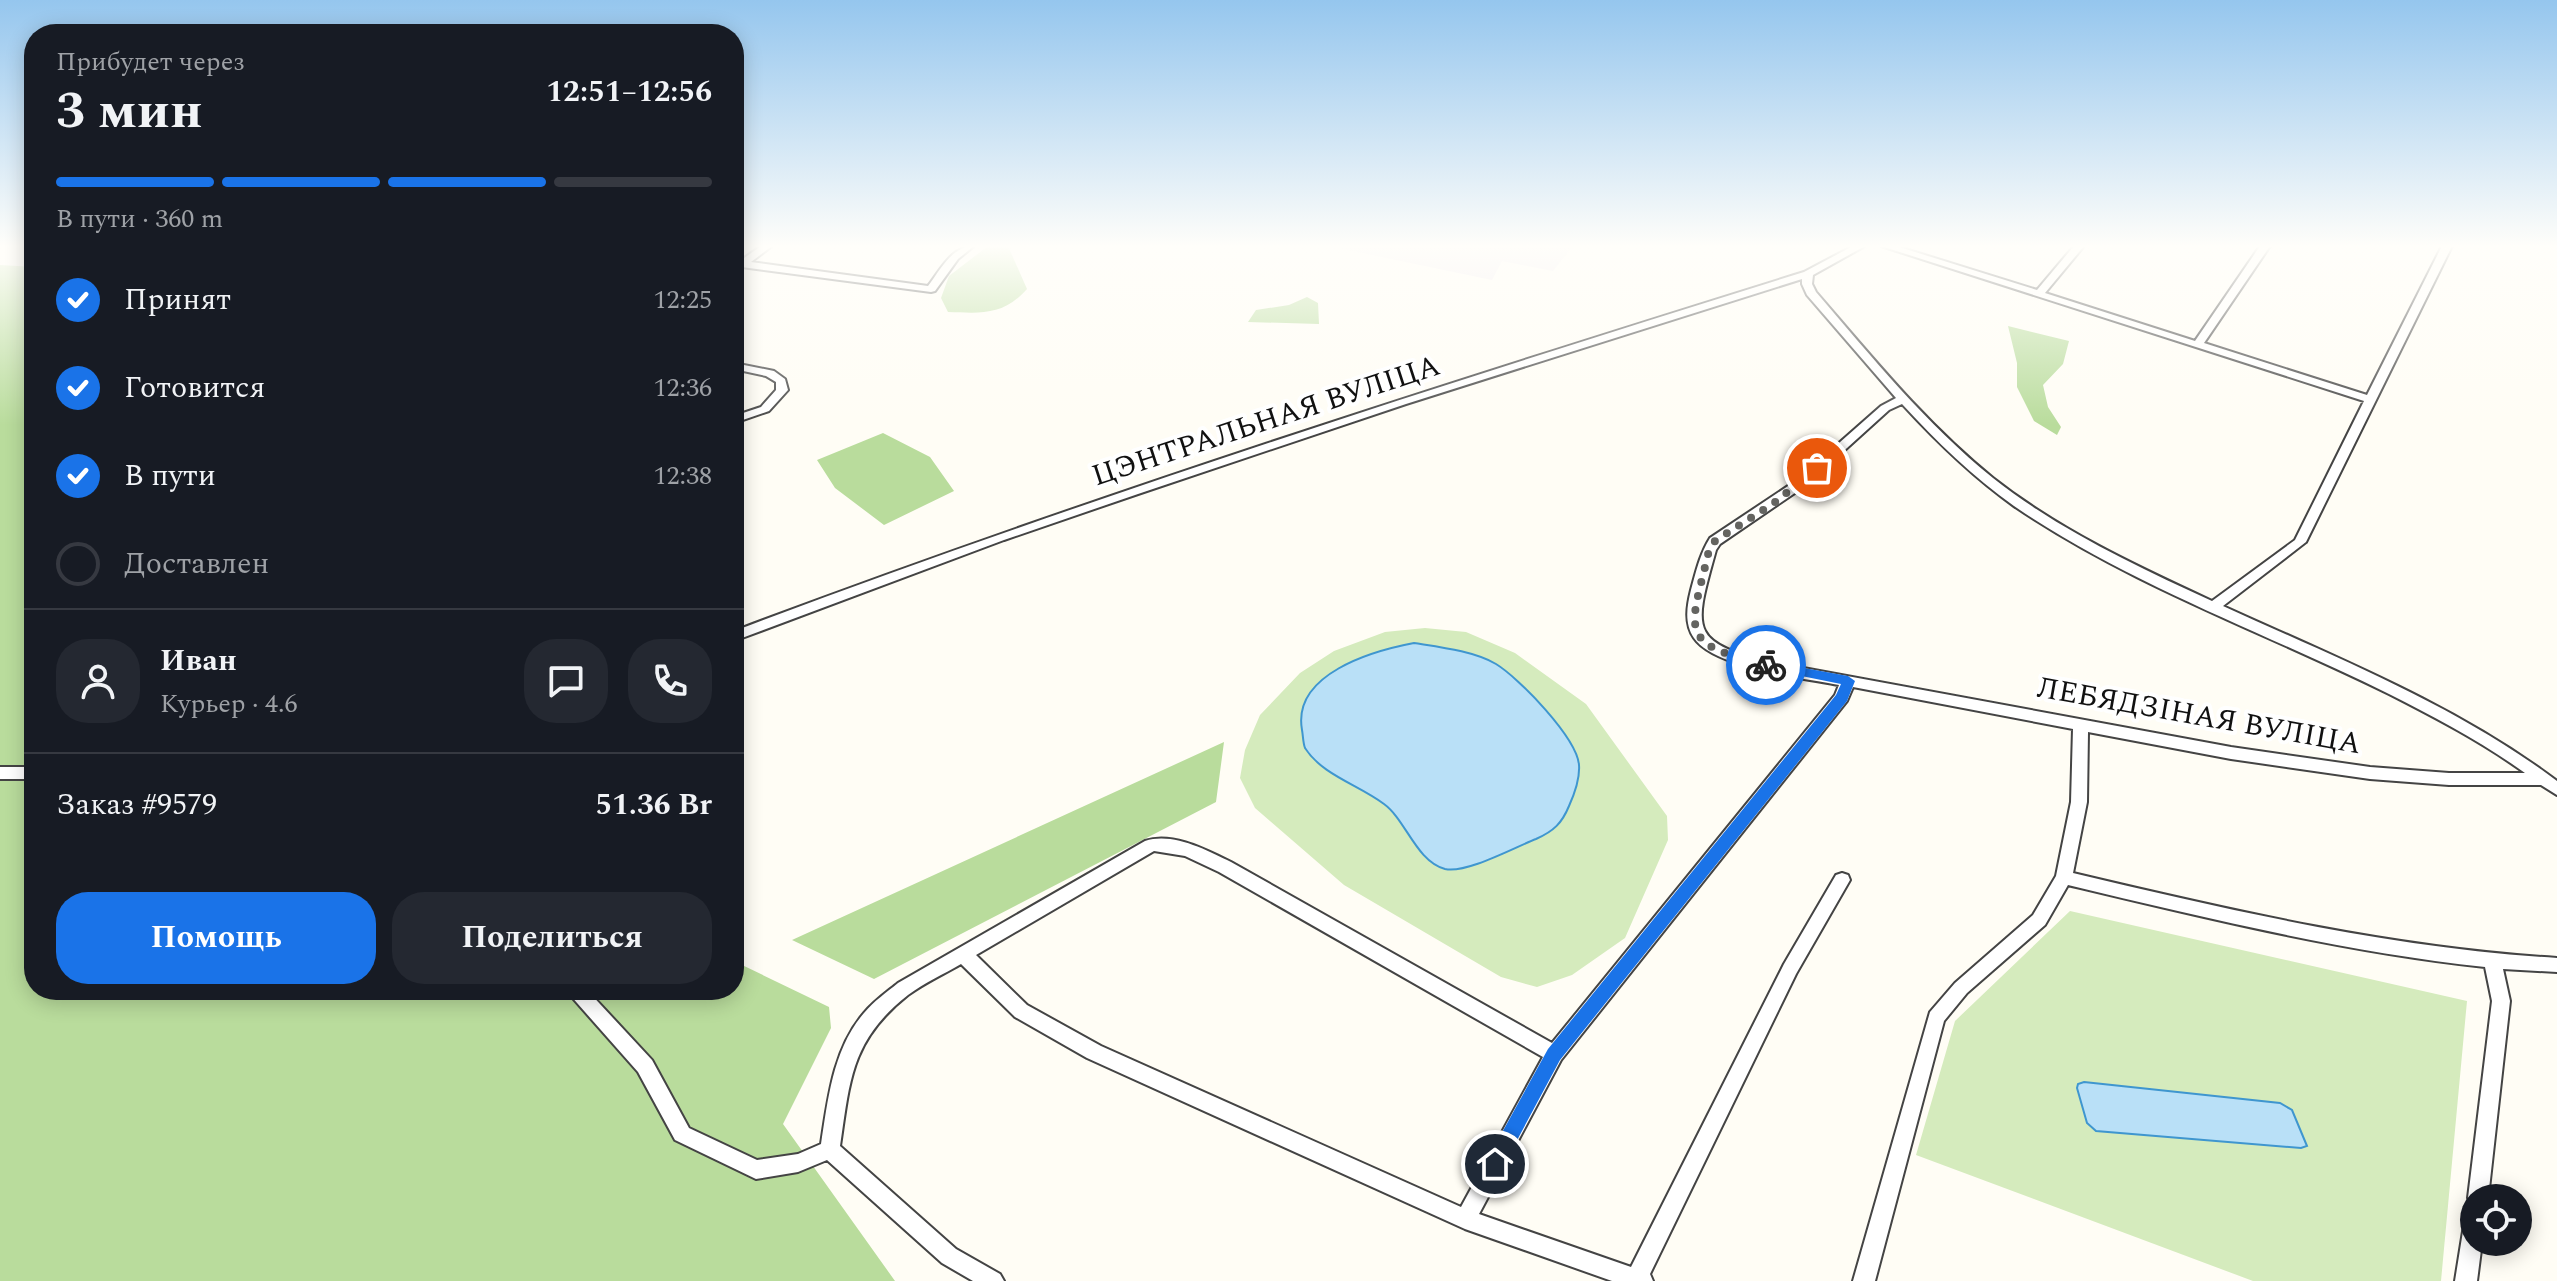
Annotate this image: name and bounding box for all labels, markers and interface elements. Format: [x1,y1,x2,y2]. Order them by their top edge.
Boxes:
text: Прибудет через [56,42,245,82]
text: 12:51–12:56 [546,69,712,115]
text: 3 мин [56,72,203,151]
text: В пути · 360 m [56,199,223,239]
text: Принят [124,277,231,323]
icon: check [56,278,100,322]
text: 12:25 [653,280,712,320]
street label: ЦЭНТРАЛЬНАЯ ВУЛІЦА [1086,343,1446,499]
text: Готовится [124,365,265,411]
icon: check [56,366,100,410]
text: 12:36 [653,368,712,408]
pin [1783,434,1851,502]
icon: bag [1795,446,1839,490]
text: В пути [124,453,216,499]
icon: check [56,454,100,498]
text: 12:38 [653,456,712,496]
text: Доставлен [124,541,269,587]
courier [1726,625,1806,705]
text: Иван [160,638,237,684]
button: person [56,639,140,723]
button: chat [524,639,608,723]
button: phone [628,639,712,723]
icon: bike [1744,643,1788,687]
street label: ЛЕБЯДЗІНАЯ ВУЛІЦА [2033,665,2365,767]
text: Курьер · 4.6 [160,684,297,724]
text: Заказ #9579 [56,782,217,828]
text: 51.36 Br [595,782,712,828]
button: Помощь [56,892,376,984]
button: Поделиться [392,892,712,984]
pin [1461,1130,1529,1198]
icon: home [1473,1142,1517,1186]
map controls [2460,1184,2532,1256]
button: locate [2460,1184,2532,1256]

